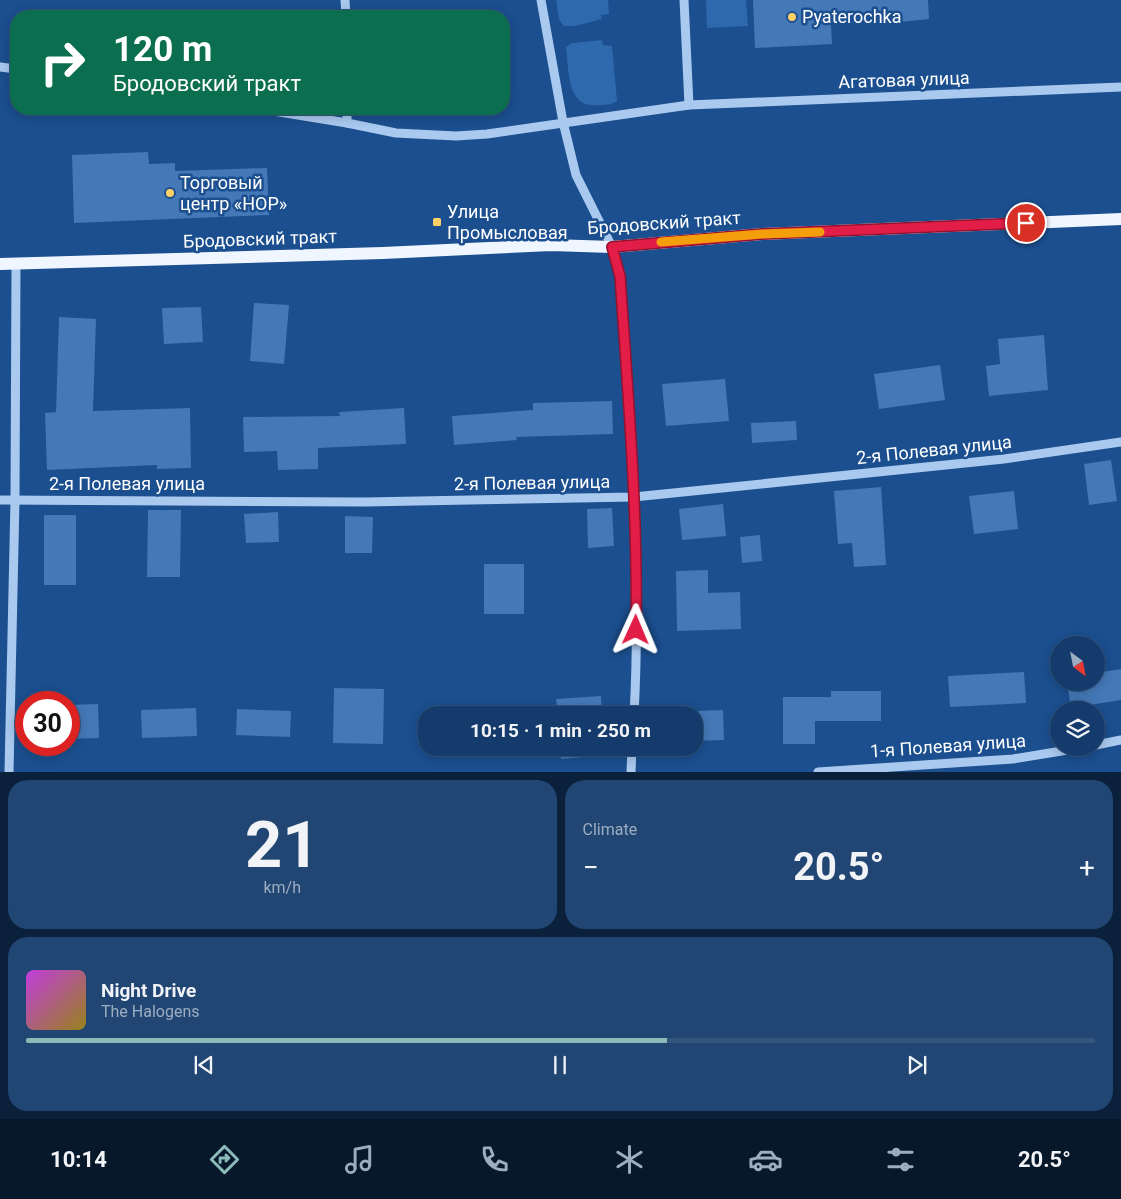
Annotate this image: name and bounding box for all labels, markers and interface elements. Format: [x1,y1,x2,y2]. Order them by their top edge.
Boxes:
place label: Pyaterochka [802,6,902,27]
marker: Pyaterochka [786,11,798,23]
text: 120 m [113,29,212,70]
icon: right [30,30,95,95]
street label: Агатовая улица [838,67,970,92]
text: Бродовский тракт [113,71,301,96]
place label: Торговый центр «НОР» [180,172,287,214]
marker: Торговый центр «НОР» [164,187,176,199]
place label: Улица Промысловая [447,201,568,243]
pin [1005,202,1047,244]
street label: Бродовский тракт [586,207,742,238]
icon: arrive [1012,209,1040,237]
marker: Улица Промысловая [431,216,443,228]
street label: Бродовский тракт [183,225,338,252]
street label: 2-я Полевая улица [855,431,1013,468]
street label: 2-я Полевая улица [454,471,610,494]
street label: 2-я Полевая улица [49,473,205,494]
position arrow [609,603,661,655]
north arrow [1050,636,1105,691]
map controls [1050,636,1105,756]
speed limit sign: 30 [15,691,80,756]
button: layers [1050,701,1105,756]
text: 10:15 · 1 min · 250 m [470,719,651,742]
street label: 1-я Полевая улица [869,730,1027,761]
text: 21 [245,807,320,883]
text: Climate [583,820,637,839]
text: 20.5° [793,845,884,889]
text: − [583,851,599,884]
text: + [1079,851,1095,884]
text: km/h [263,878,301,897]
text: Night Drive [101,979,196,1002]
text: The Halogens [101,1002,200,1021]
icon: previous [190,1051,218,1079]
icon: pause [546,1051,574,1079]
icon: next [903,1051,931,1079]
icon: directions [207,1142,242,1177]
icon: music [342,1142,377,1177]
icon: phone [477,1142,512,1177]
icon: climate [612,1142,647,1177]
icon: car [748,1142,783,1177]
icon: filters [883,1142,918,1177]
text: 10:14 [50,1147,107,1172]
text: 20.5° [1018,1147,1071,1172]

